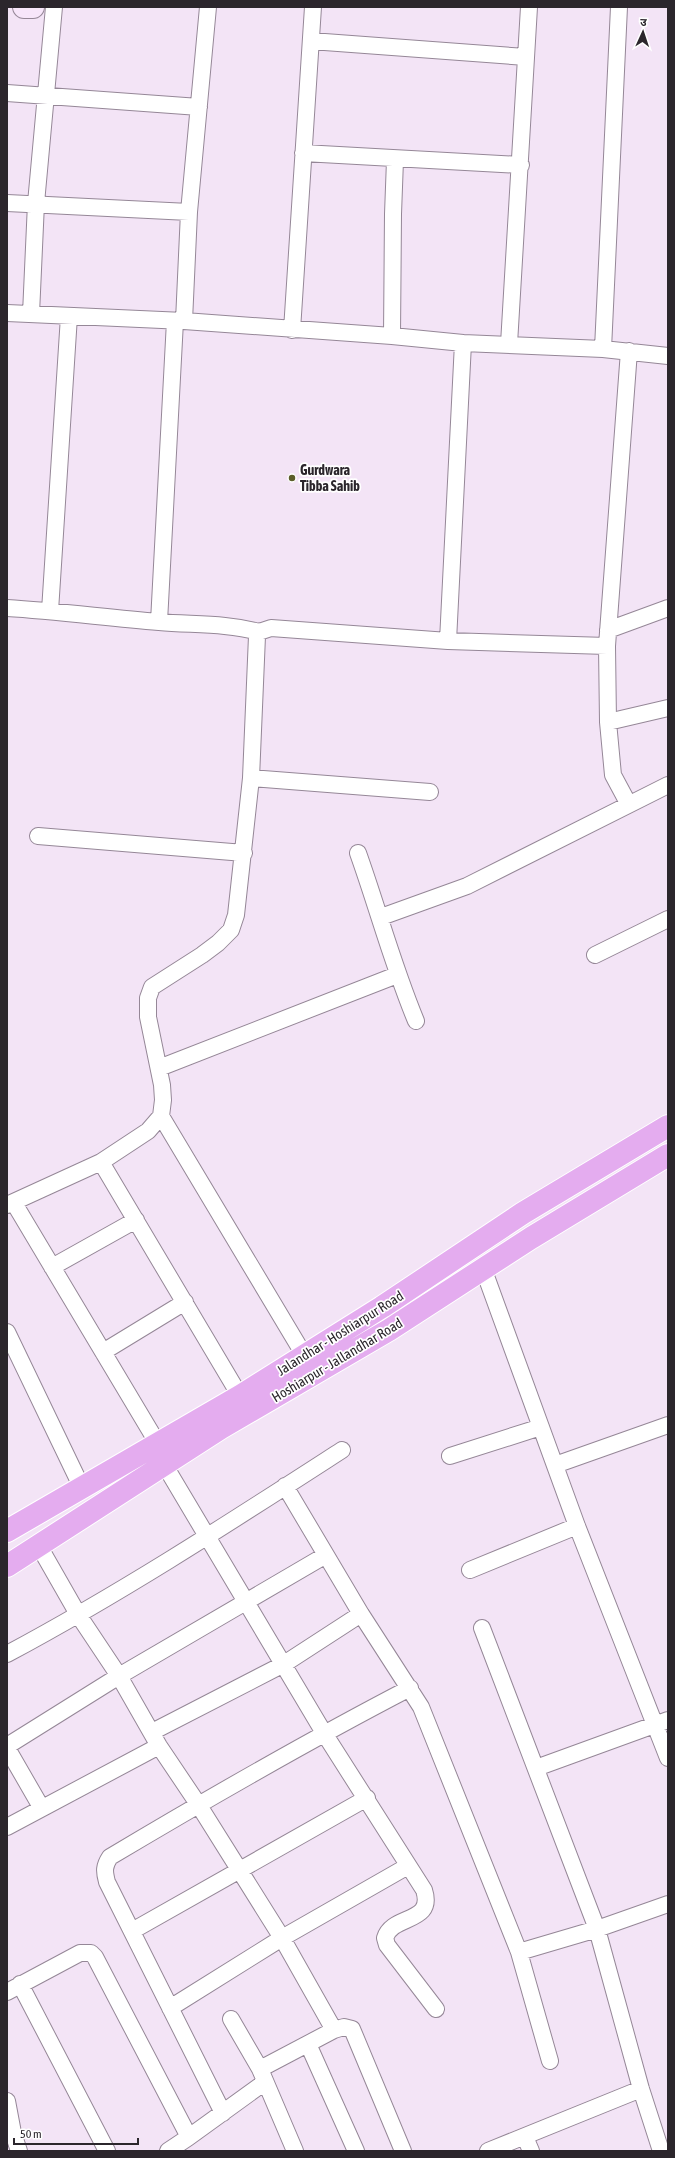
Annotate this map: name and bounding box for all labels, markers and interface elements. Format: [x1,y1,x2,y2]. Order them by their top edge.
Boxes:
north arrow [623,12,663,52]
text: उ [640,16,648,28]
place label: Gurdwara Tibba Sahib [300,462,360,494]
marker: Gurdwara Tibba Sahib [287,473,297,483]
street label: Jalandhar - Hoshiarpur Road [274,1288,406,1378]
street label: Hoshiarpur - Jallandhar Road [269,1315,405,1405]
scale bar [14,2120,138,2146]
text: 50 m [20,2127,42,2141]

